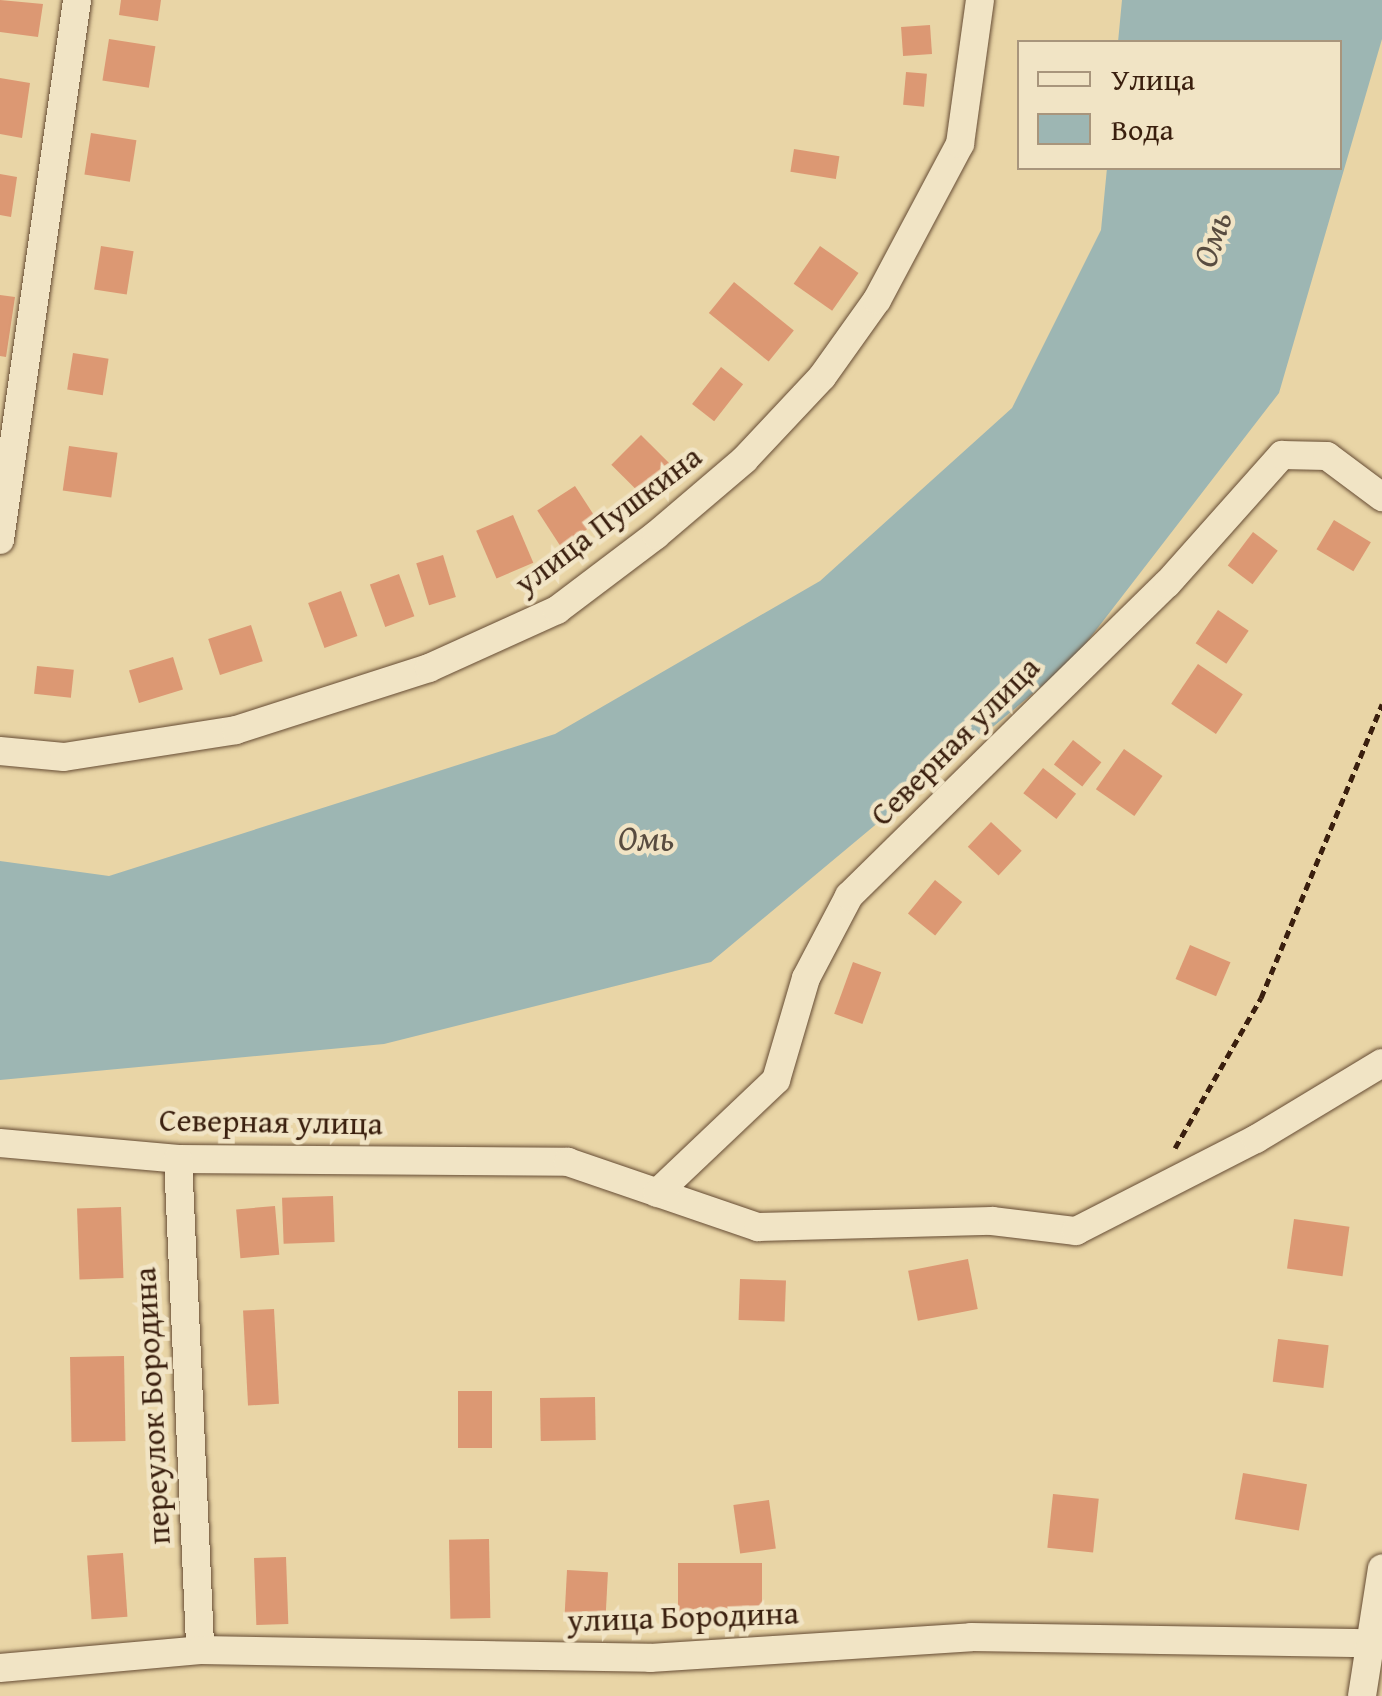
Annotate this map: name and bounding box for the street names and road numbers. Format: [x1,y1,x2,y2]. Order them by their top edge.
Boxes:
street label: улица Пушкина [507,437,709,603]
street label: Северная улица [862,648,1048,834]
street label: Северная улица [159,1101,383,1143]
street label: переулок Бородина [126,1266,178,1546]
street label: улица Бородина [567,1594,799,1640]

